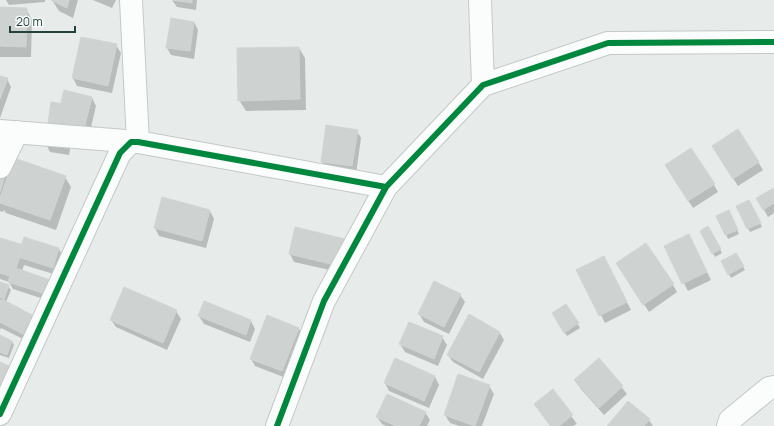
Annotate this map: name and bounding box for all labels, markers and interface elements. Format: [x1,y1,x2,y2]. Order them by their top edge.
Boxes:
scale bar [10,8,75,34]
text: 20 m [16,13,43,30]

